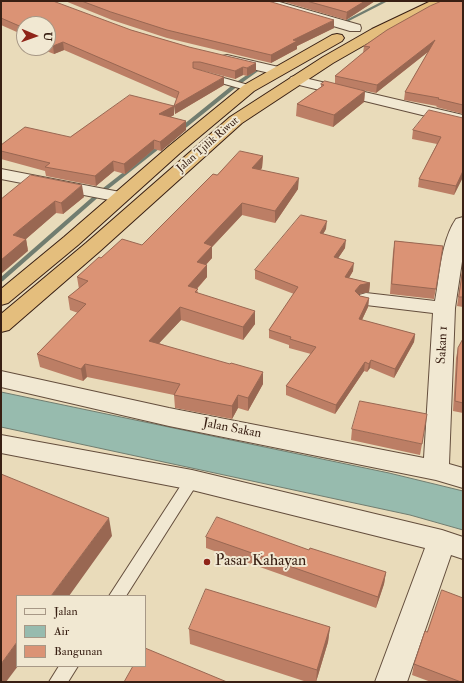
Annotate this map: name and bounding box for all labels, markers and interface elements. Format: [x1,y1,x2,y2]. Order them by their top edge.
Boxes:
north arrow [16,16,56,56]
text: U [41,32,54,41]
street label: Jalan Tjilik Riwut [174,115,242,175]
street label: Sakan 1 [434,326,452,364]
street label: Jalan Sakan [201,416,263,442]
place label: Pasar Kahayan [215,552,306,572]
marker: Pasar Kahayan [202,557,212,567]
legend [16,595,146,667]
text: Jalan [54,604,78,619]
text: Air [54,624,69,639]
text: Bangunan [54,644,103,659]

